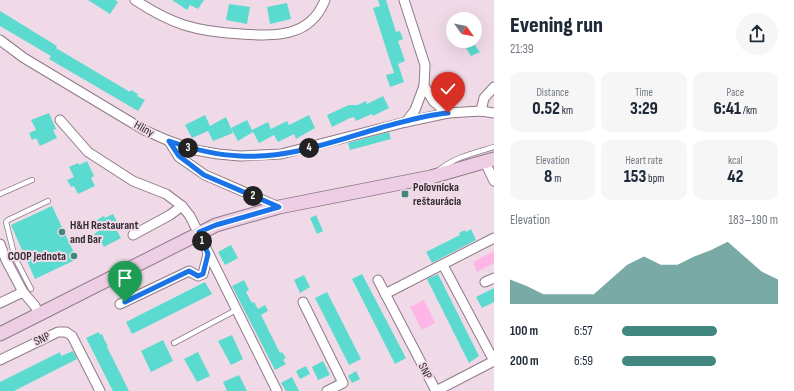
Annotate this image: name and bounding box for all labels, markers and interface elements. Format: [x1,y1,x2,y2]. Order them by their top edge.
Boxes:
north arrow [446,12,482,48]
map controls [446,12,482,48]
text: Evening run [510,12,603,39]
button: share [736,13,778,55]
text: 21:39 [510,41,534,57]
pin [431,72,465,113]
icon: check [437,78,459,100]
text: Distance [536,86,569,99]
text: Time [635,86,653,99]
text: Pace [727,86,744,99]
text: 0.52 [532,99,560,119]
text: 3:29 [630,99,658,119]
text: 6:41 [714,99,741,119]
text: km [560,104,573,117]
text: /km [741,104,757,117]
street label: Hliny [131,117,157,141]
pin: 3 [178,138,198,158]
pin: 4 [299,138,319,158]
text: 3 [186,141,190,154]
text: 4 [306,141,312,154]
text: Elevation [536,154,570,167]
text: Heart rate [625,154,663,167]
text: kcal [728,154,743,167]
text: 8 [544,167,552,187]
text: 153 [624,167,646,187]
text: 42 [727,167,743,187]
text: m [552,172,561,185]
text: bpm [646,172,664,185]
place label: Poľovnícka reštaurácia [413,180,461,209]
pin: 2 [243,186,263,206]
text: 2 [251,189,255,202]
marker: Poľovnícka reštaurácia [400,189,410,199]
text: Elevation [510,212,550,228]
text: 183–190 m [729,212,778,228]
place label: H&H Restaurant and Bar [70,218,138,247]
marker: H&H Restaurant and Bar [57,227,67,237]
pin: 1 [192,231,212,251]
text: 1 [200,234,204,247]
place label: COOP Jednota [8,249,66,264]
marker: COOP Jednota [69,251,79,261]
pin [108,261,142,302]
icon: arrive [114,267,136,289]
text: 100 m [510,323,538,339]
text: 6:57 [574,323,593,339]
street label: SNP [31,329,53,349]
text: 200 m [510,353,539,369]
text: 6:59 [574,353,593,369]
street label: SNP [415,360,435,382]

